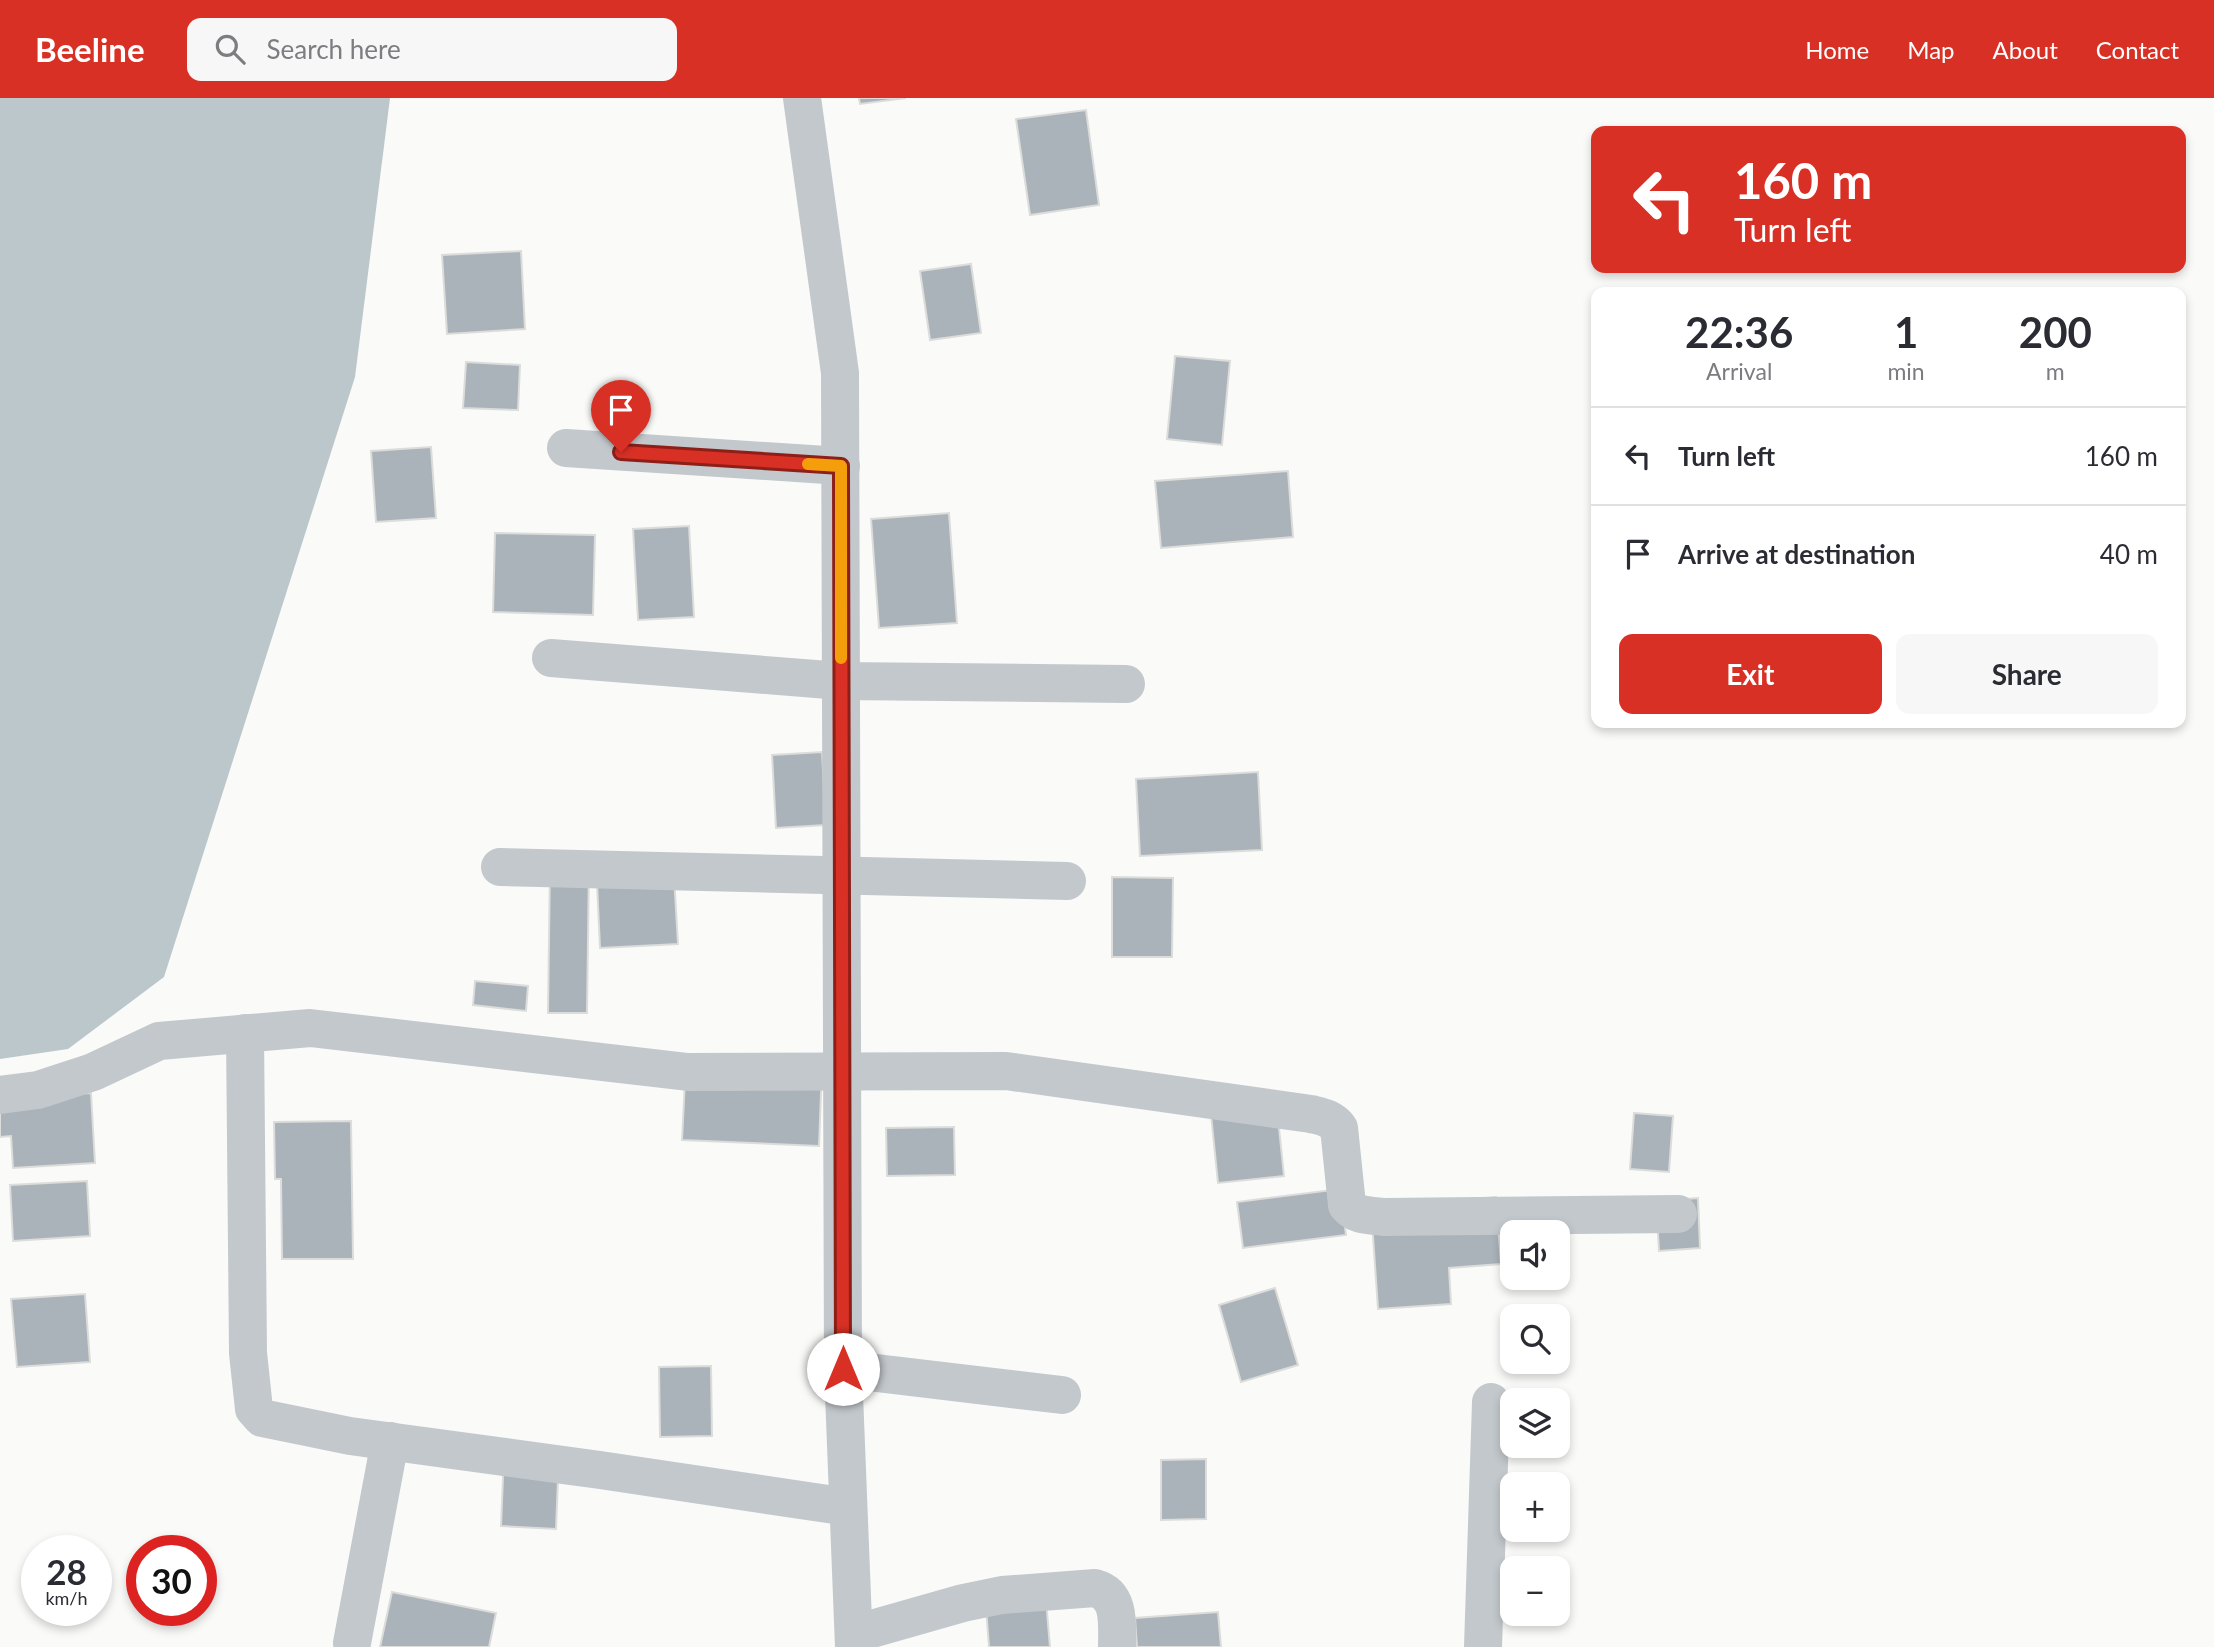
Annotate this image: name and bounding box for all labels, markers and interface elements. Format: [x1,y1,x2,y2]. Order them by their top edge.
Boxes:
search box [187,18,677,81]
text: Beeline [35,29,145,69]
icon: search [211,30,249,68]
text: Search here [267,33,401,65]
text: Home [1805,35,1869,64]
text: Map [1907,35,1955,64]
text: About [1993,35,2058,64]
text: Contact [2096,35,2179,64]
text: 160 m [1734,151,1872,209]
icon: left [1619,154,1710,245]
text: Turn left [1734,210,1851,249]
text: 22:36 [1685,307,1793,357]
text: 1 [1894,307,1918,357]
text: 200 [2019,307,2092,357]
text: Arrival [1706,357,1772,385]
text: min [1887,357,1925,385]
text: m [2046,357,2065,385]
pin [591,380,651,452]
icon: arrive [602,391,640,429]
icon: left [1619,437,1657,475]
text: Turn left [1678,440,1775,472]
text: 160 m [2085,440,2158,472]
icon: arrive [1619,535,1657,573]
text: Arrive at destination [1678,538,1915,570]
text: 40 m [2100,538,2158,570]
button: Exit [1619,634,1882,714]
button: Share [1896,634,2158,714]
map controls [1500,1220,1570,1626]
button: sound [1500,1220,1570,1290]
button: search [1500,1304,1570,1374]
position arrow [806,1332,880,1406]
button: layers [1500,1388,1570,1458]
button: + [1500,1472,1570,1542]
speed limit sign: 30 [126,1535,217,1626]
text: 28 [46,1550,87,1592]
button: − [1500,1556,1570,1626]
text: km/h [45,1587,88,1609]

